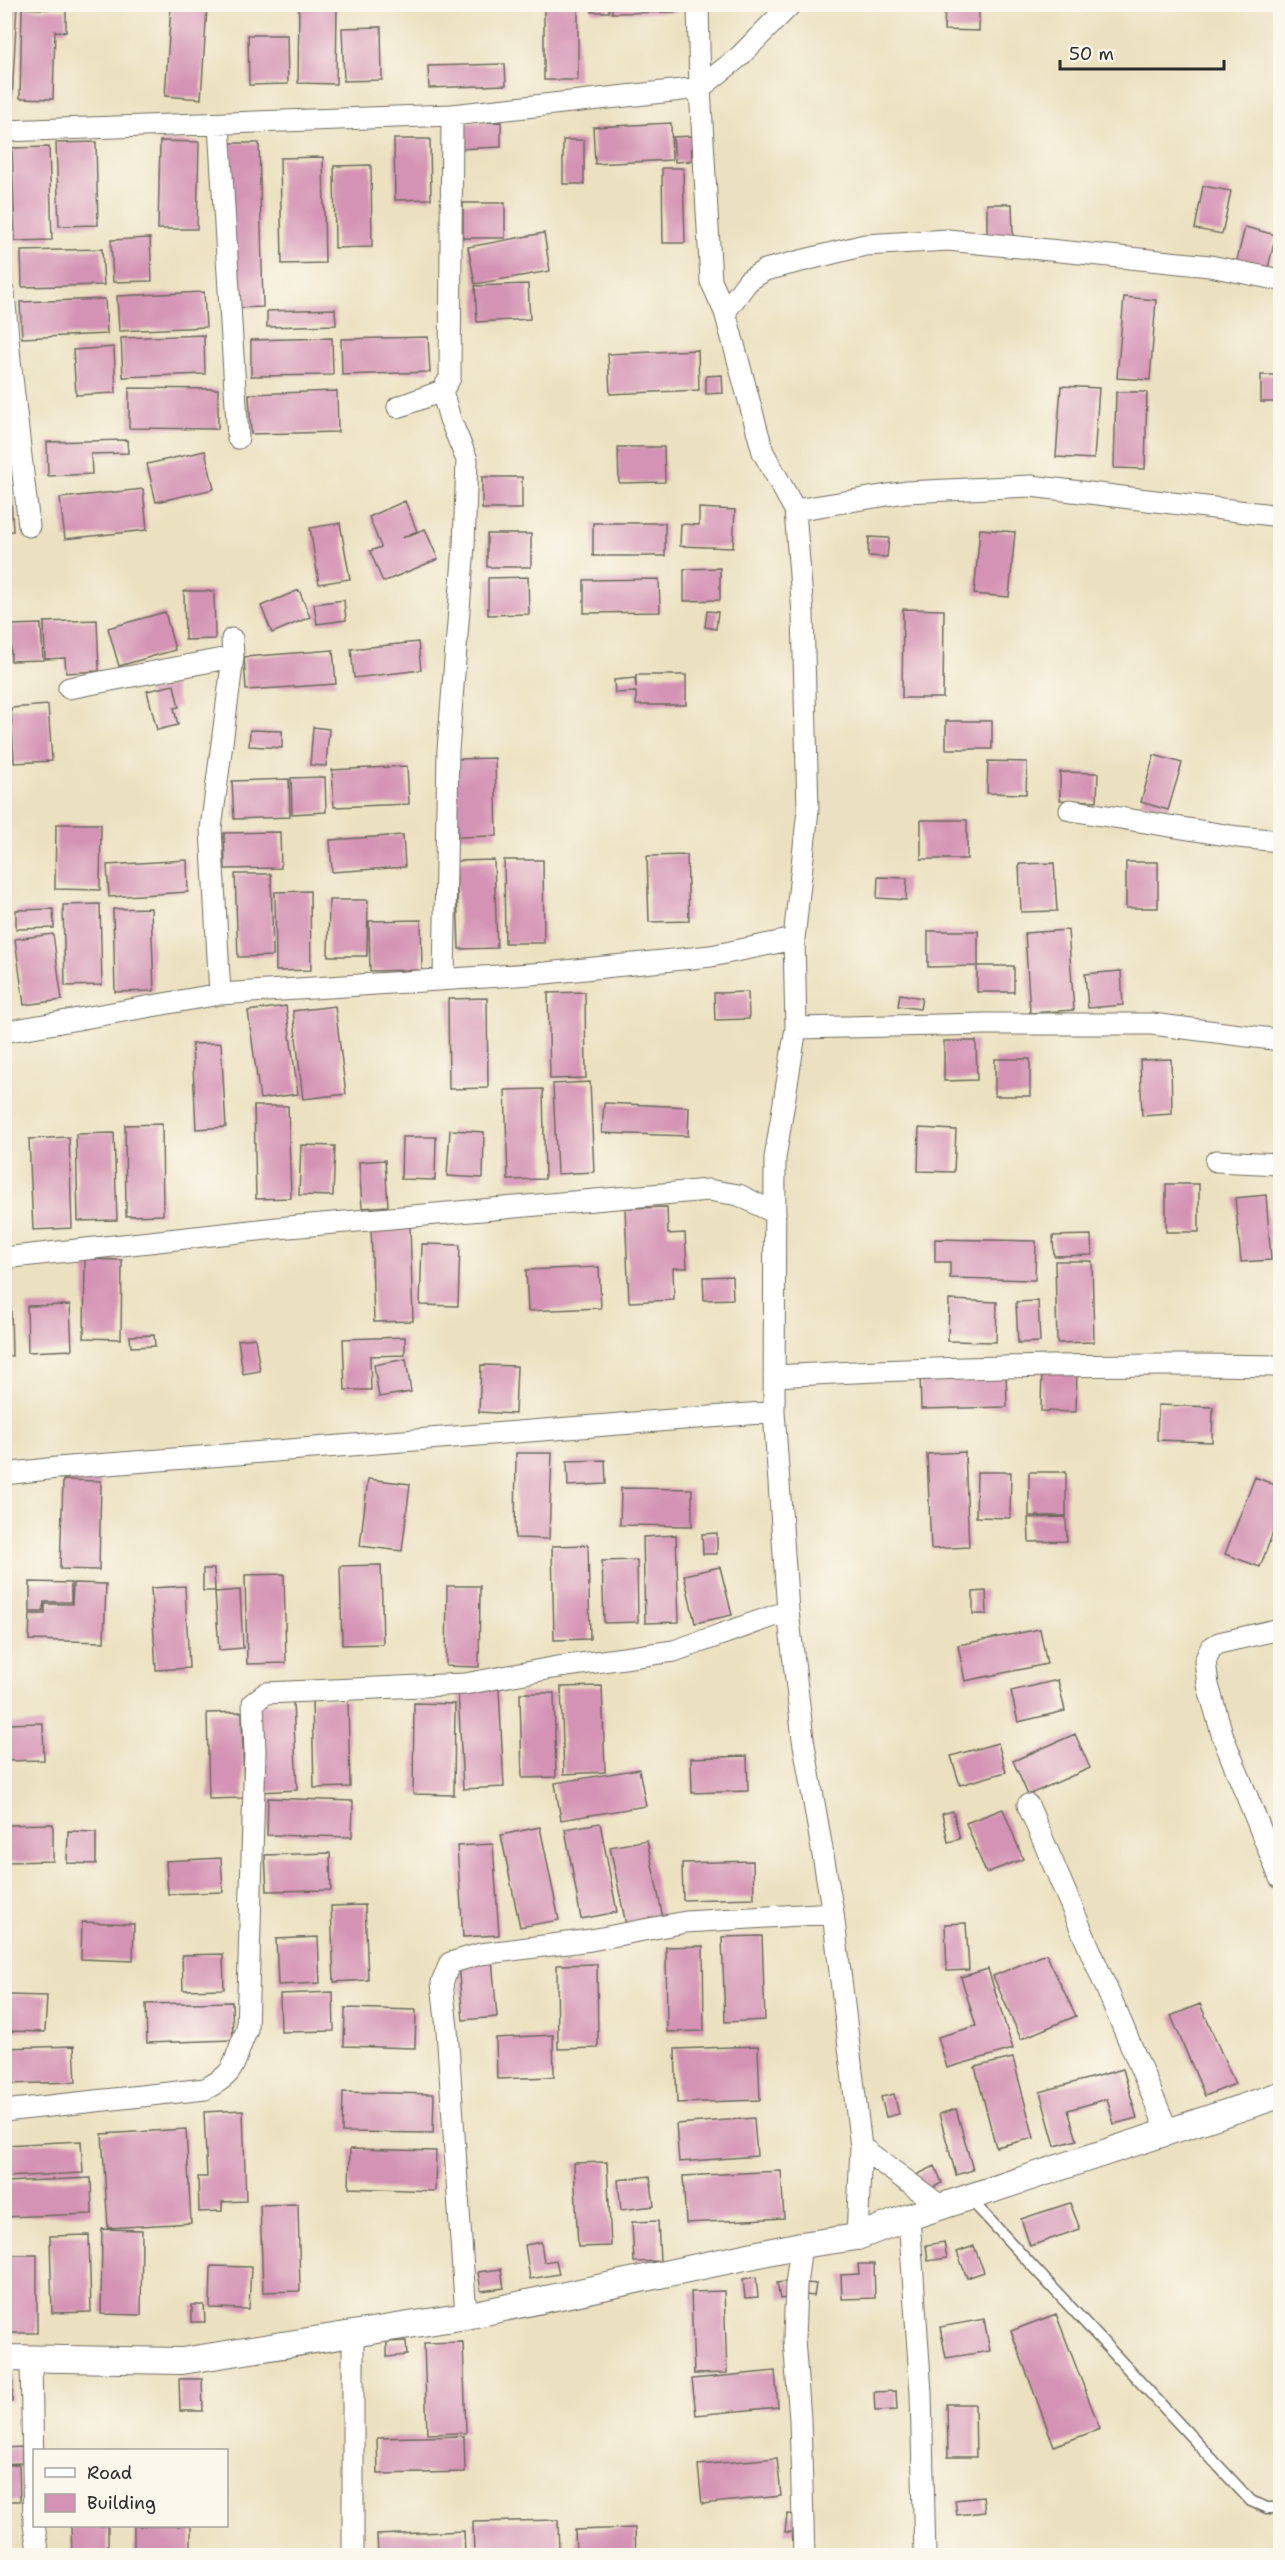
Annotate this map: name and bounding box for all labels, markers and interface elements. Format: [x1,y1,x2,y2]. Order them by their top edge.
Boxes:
scale bar [1060,33,1224,71]
text: 50 m [1069,42,1114,66]
legend [33,2449,228,2527]
text: Road [87,2461,132,2485]
text: Building [87,2491,156,2515]

